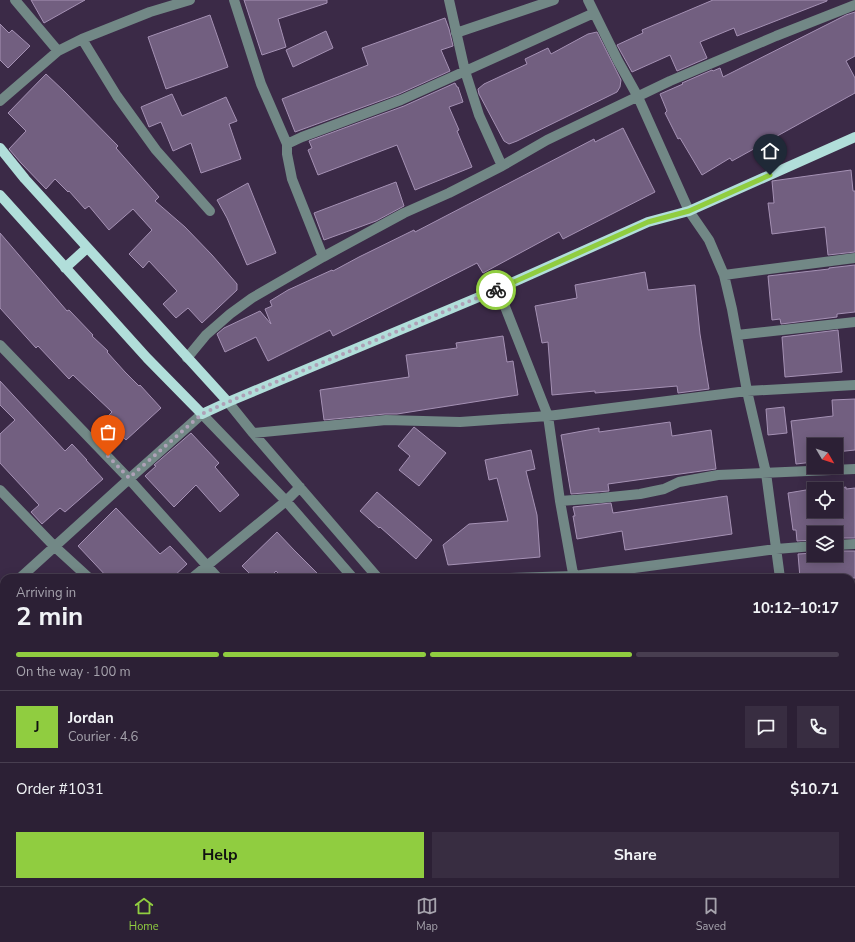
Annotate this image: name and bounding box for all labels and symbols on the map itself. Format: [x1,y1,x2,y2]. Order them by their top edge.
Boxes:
pin [753,134,787,175]
courier [476,270,516,310]
pin [91,415,125,456]
north arrow [807,438,843,474]

